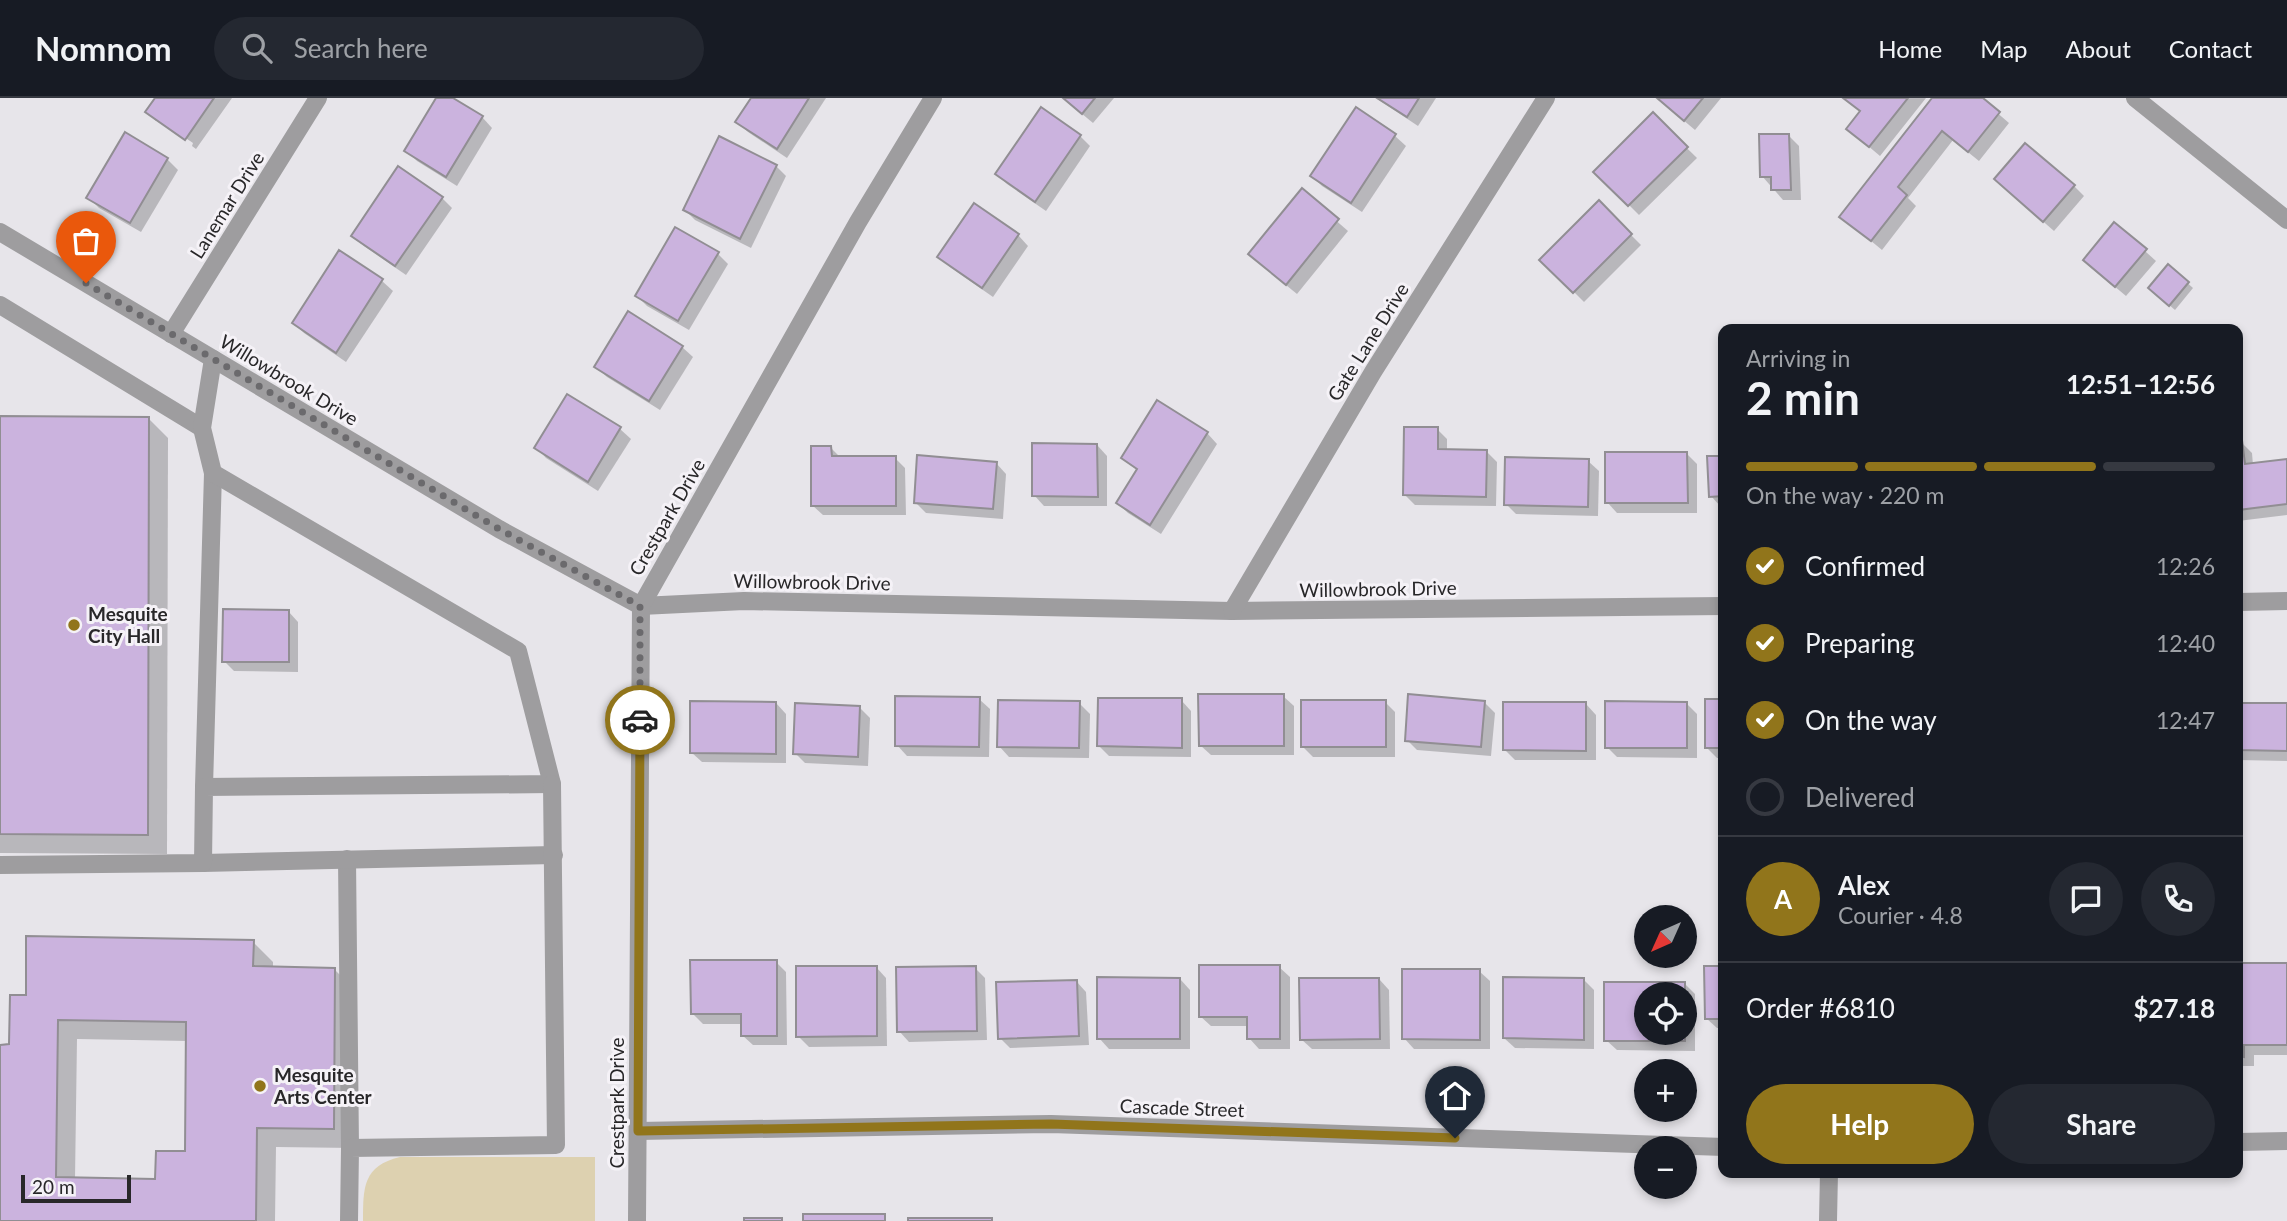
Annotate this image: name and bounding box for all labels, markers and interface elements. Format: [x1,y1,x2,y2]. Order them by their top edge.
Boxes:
search box [214,17,704,80]
text: Nomnom [35,28,172,68]
icon: search [238,29,276,67]
text: Search here [294,32,428,64]
text: Home [1878,34,1942,63]
text: Map [1980,34,2028,63]
text: About [2066,34,2131,63]
text: Contact [2169,34,2252,63]
street label: Lanemar Drive [185,147,269,262]
pin [56,211,116,283]
icon: bag [67,222,105,260]
street label: Gate Lane Drive [1322,278,1413,405]
street label: Willowbrook Drive [216,329,363,430]
text: Arriving in [1746,344,1850,372]
text: 12:51–12:56 [2066,368,2215,400]
text: 2 min [1746,370,1860,425]
street label: Crestpark Drive [624,454,709,579]
text: On the way · 220 m [1746,481,1945,509]
icon: check [1746,547,1784,585]
text: Confirmed [1805,550,1925,582]
text: 12:26 [2156,552,2215,580]
street label: Willowbrook Drive [733,569,891,594]
street label: Willowbrook Drive [1299,576,1457,601]
place label: Mesquite City Hall [88,602,168,647]
marker: Mesquite City Hall [66,617,82,633]
icon: check [1746,624,1784,662]
text: Preparing [1805,627,1914,659]
text: 12:40 [2156,629,2215,657]
courier [605,685,675,755]
icon: car [621,701,659,739]
icon: check [1746,701,1784,739]
text: On the way [1805,704,1937,736]
text: 12:47 [2156,706,2215,734]
text: Delivered [1805,781,1915,813]
button: chat [2049,862,2123,936]
button: phone [2141,862,2215,936]
text: Alex [1838,869,1890,901]
text: A [1774,883,1792,915]
text: Courier · 4.8 [1838,901,1963,929]
north arrow [1634,905,1698,968]
map controls [1634,905,1697,1199]
button: locate [1634,982,1697,1045]
text: Order #6810 [1746,992,1895,1024]
text: $27.18 [2133,992,2215,1024]
street label: Crestpark Drive [605,1037,628,1169]
button: + [1634,1059,1697,1122]
place label: Mesquite Arts Center [273,1063,373,1108]
pin [1425,1066,1485,1138]
icon: home [1436,1077,1474,1115]
marker: Mesquite Arts Center [252,1078,268,1094]
button: Help [1746,1084,1974,1164]
button: Share [1988,1084,2215,1164]
street label: Cascade Street [1119,1094,1245,1121]
button: − [1634,1136,1697,1199]
scale bar [21,1172,131,1204]
text: 20 m [32,1175,75,1198]

